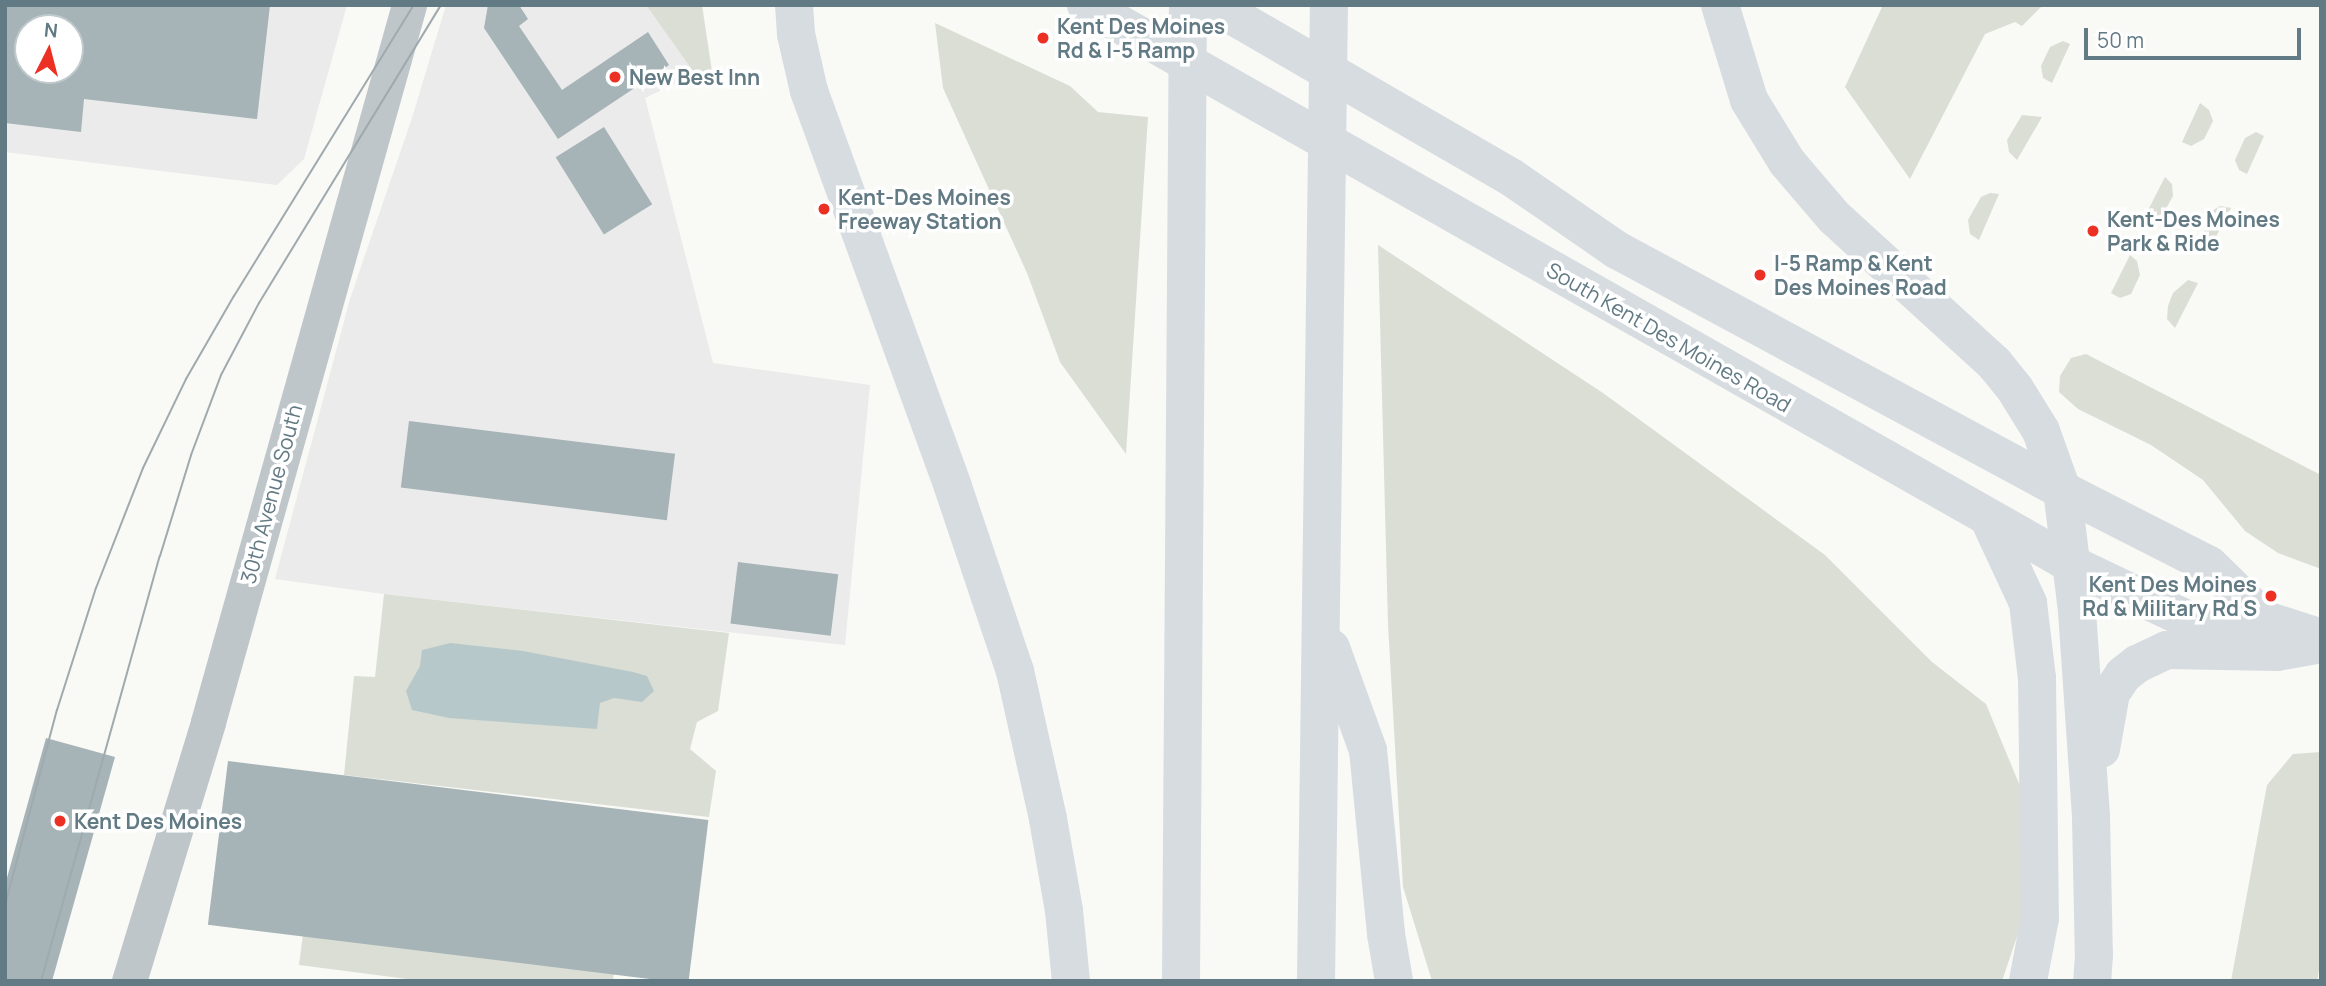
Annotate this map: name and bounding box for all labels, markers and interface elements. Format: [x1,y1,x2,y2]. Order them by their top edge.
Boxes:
place label: Kent Des Moines Rd & I-5 Ramp [1057,13,1225,63]
north arrow [14,14,84,84]
scale bar [2088,14,2305,58]
text: N [43,16,59,44]
text: 50 m [2097,26,2144,54]
marker: Kent Des Moines Rd & I-5 Ramp [1035,30,1051,46]
place label: New Best Inn [629,64,760,90]
marker: New Best Inn [607,69,623,85]
place label: Kent-Des Moines Freeway Station [838,184,1011,234]
marker: Kent-Des Moines Freeway Station [816,201,832,217]
place label: Kent-Des Moines Park & Ride [2107,206,2280,256]
marker: Kent-Des Moines Park & Ride [2085,223,2101,239]
place label: I-5 Ramp & Kent Des Moines Road [1774,250,1947,300]
street label: South Kent Des Moines Road [1542,257,1796,417]
marker: I-5 Ramp & Kent Des Moines Road [1752,267,1768,283]
street label: 30th Avenue South [235,402,307,586]
place label: Kent Des Moines Rd & Military Rd S [2082,571,2257,621]
marker: Kent Des Moines Rd & Military Rd S [2263,588,2279,604]
place label: Kent Des Moines [74,808,242,834]
marker: Kent Des Moines [52,813,68,829]

